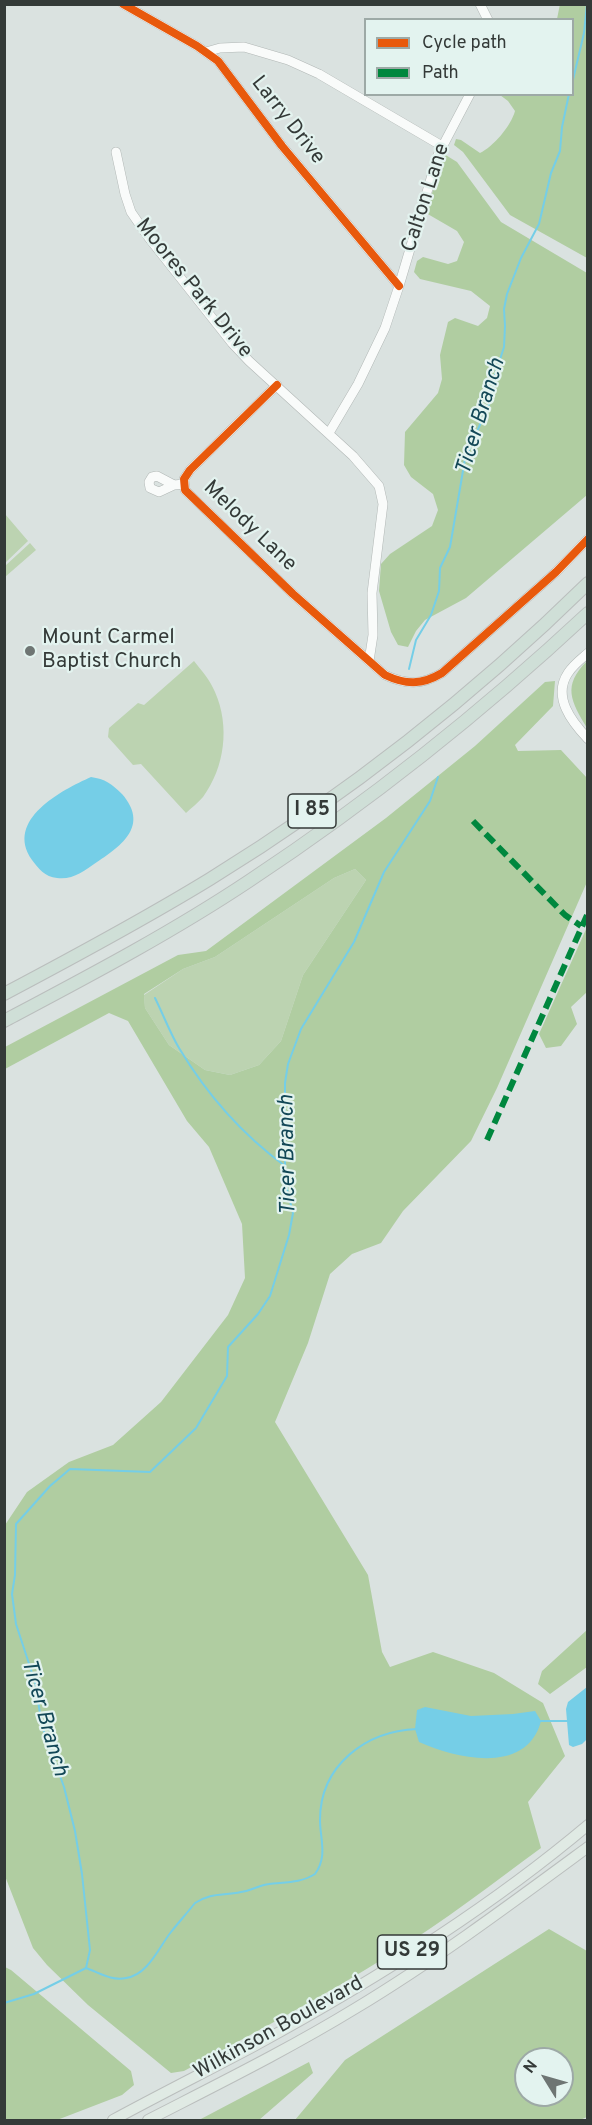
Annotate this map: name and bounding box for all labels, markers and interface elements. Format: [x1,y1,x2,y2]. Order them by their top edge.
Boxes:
legend [364,18,574,96]
text: Cycle path [422,32,507,55]
text: Path [422,62,459,85]
street label: Larry Drive [245,72,329,170]
street label: Calton Lane [398,141,456,255]
street label: Moores Park Drive [129,214,257,364]
water label: Ticer Branch [452,355,512,479]
street label: Melody Lane [197,476,301,578]
place label: Mount Carmel Baptist Church [42,626,182,676]
marker: Mount Carmel Baptist Church [23,644,37,658]
road number: I 85 [288,794,336,828]
water label: Ticer Branch [275,1094,303,1216]
water label: Ticer Branch [14,1656,72,1780]
road number: US 29 [378,1935,446,1969]
street label: Wilkinson Boulevard [190,1972,368,2086]
north arrow [514,2047,574,2107]
text: N [520,2057,543,2078]

